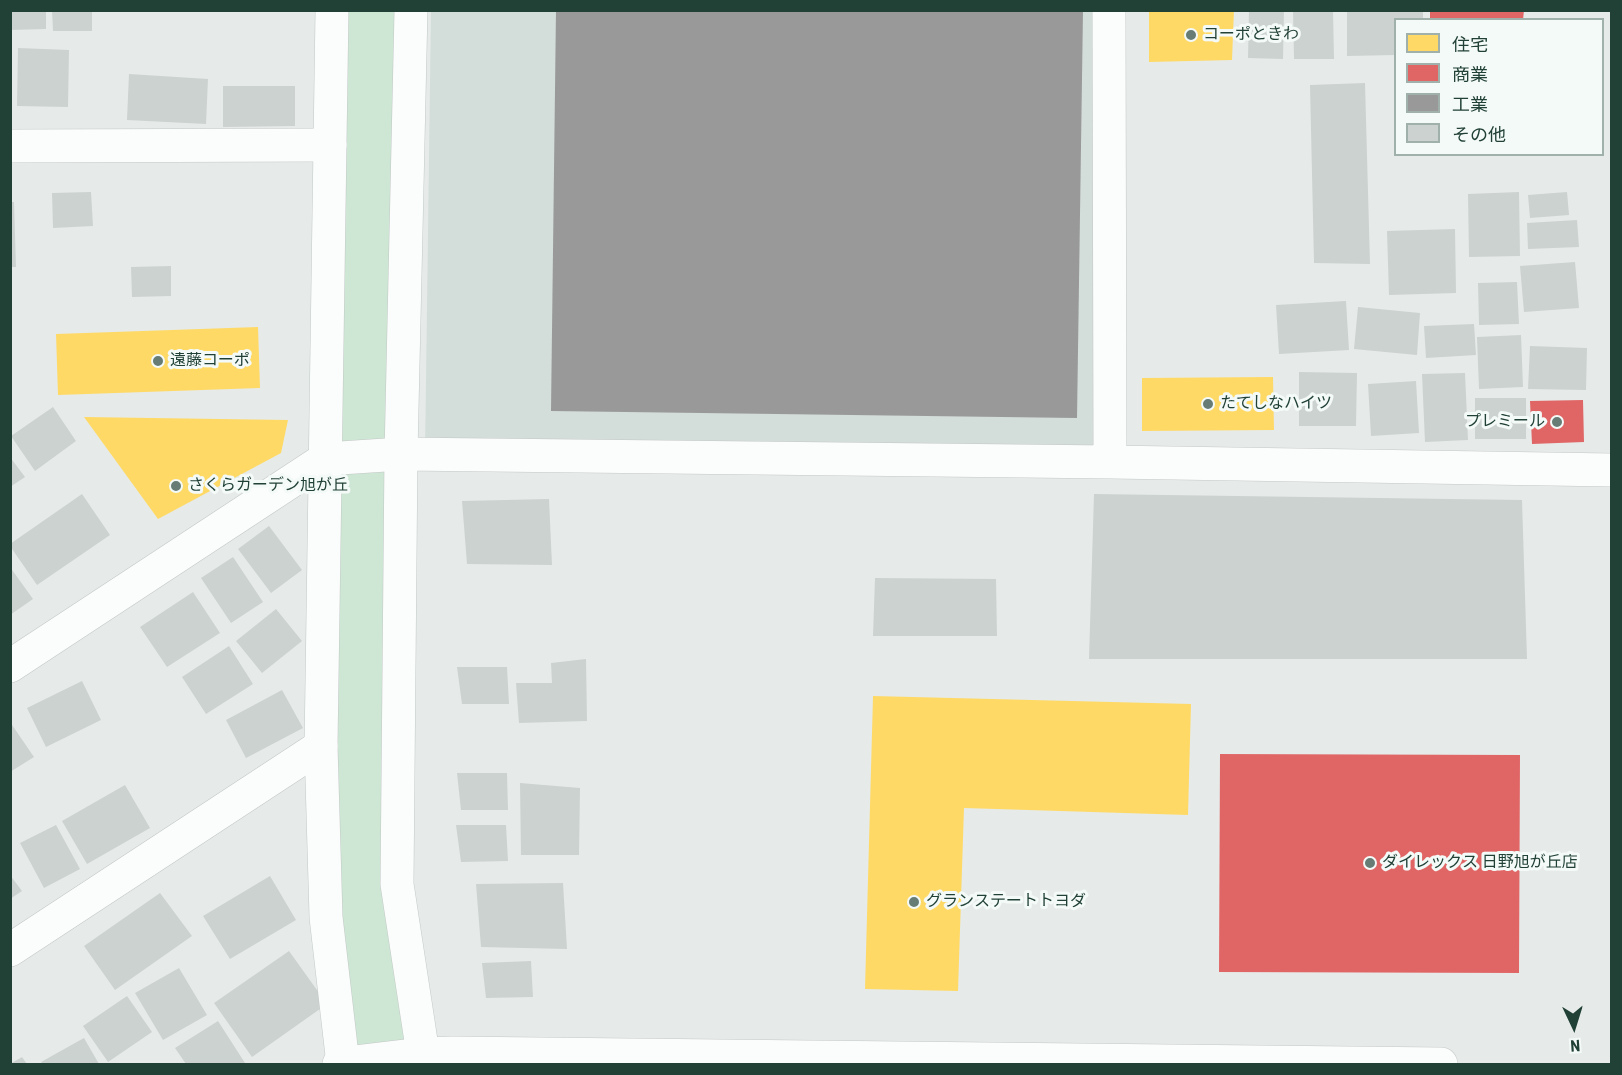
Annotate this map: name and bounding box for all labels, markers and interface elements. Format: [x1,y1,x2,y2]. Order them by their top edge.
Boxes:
legend [1394,18,1604,156]
place label: コーポときわ [1203,25,1299,45]
marker: コーポときわ [1184,28,1198,42]
text: 住宅 [1452,34,1488,55]
text: 商業 [1452,64,1488,85]
text: 工業 [1452,94,1488,115]
text: その他 [1452,124,1506,145]
place label: 遠藤コーポ [170,351,250,371]
marker: 遠藤コーポ [151,354,165,368]
place label: たてしなハイツ [1220,394,1332,414]
marker: たてしなハイツ [1201,397,1215,411]
place label: プレミール [1465,412,1545,432]
marker: プレミール [1550,415,1564,429]
place label: さくらガーデン旭が丘 [188,476,348,496]
marker: さくらガーデン旭が丘 [169,479,183,493]
place label: ダイレックス 日野旭が丘店 [1382,853,1578,873]
marker: ダイレックス 日野旭が丘店 [1363,856,1377,870]
place label: グランステートトヨダ [926,892,1086,912]
marker: グランステートトヨダ [907,895,921,909]
north arrow [1544,997,1604,1057]
text: N [1570,1036,1581,1055]

